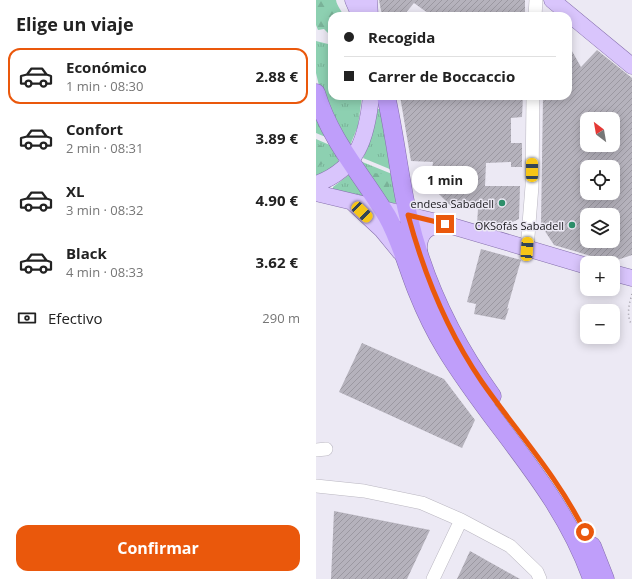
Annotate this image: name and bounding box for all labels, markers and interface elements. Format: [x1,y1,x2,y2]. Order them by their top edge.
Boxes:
text: Elige un viaje [16,12,134,36]
text: Recogida [368,27,435,47]
text: Económico [66,57,147,77]
icon: car [18,58,54,94]
text: 2.88 € [256,66,298,86]
text: Carrer de Boccaccio [368,66,515,86]
text: 1 min · 08:30 [66,77,143,95]
north arrow [580,112,620,152]
map controls [580,112,620,344]
text: Confort [66,119,123,139]
icon: car [18,120,54,156]
text: 3.89 € [256,128,298,148]
text: 2 min · 08:31 [66,139,143,157]
car [526,158,538,182]
button: locate [580,160,620,200]
callout: 1 min [412,166,478,194]
text: 1 min [427,171,463,189]
text: XL [66,181,84,201]
icon: car [18,182,54,218]
text: 4.90 € [256,190,298,210]
place label: endesa Sabadell [411,196,494,211]
marker: endesa Sabadell [497,198,507,208]
car [349,199,375,225]
text: 3 min · 08:32 [66,201,143,219]
button: layers [580,208,620,248]
route end [436,215,454,233]
place label: OKSofás Sabadell [475,218,564,233]
marker: OKSofás Sabadell [567,220,577,230]
car [520,237,534,261]
text: Black [66,243,107,263]
icon: car [18,244,54,280]
text: 3.62 € [256,252,298,272]
button: + [580,256,620,296]
text: 4 min · 08:33 [66,263,143,281]
button: − [580,304,620,344]
icon: cash [16,307,38,329]
text: Efectivo [48,308,103,328]
text: 290 m [262,309,300,327]
route start [576,523,594,541]
button: Confirmar [16,525,300,571]

